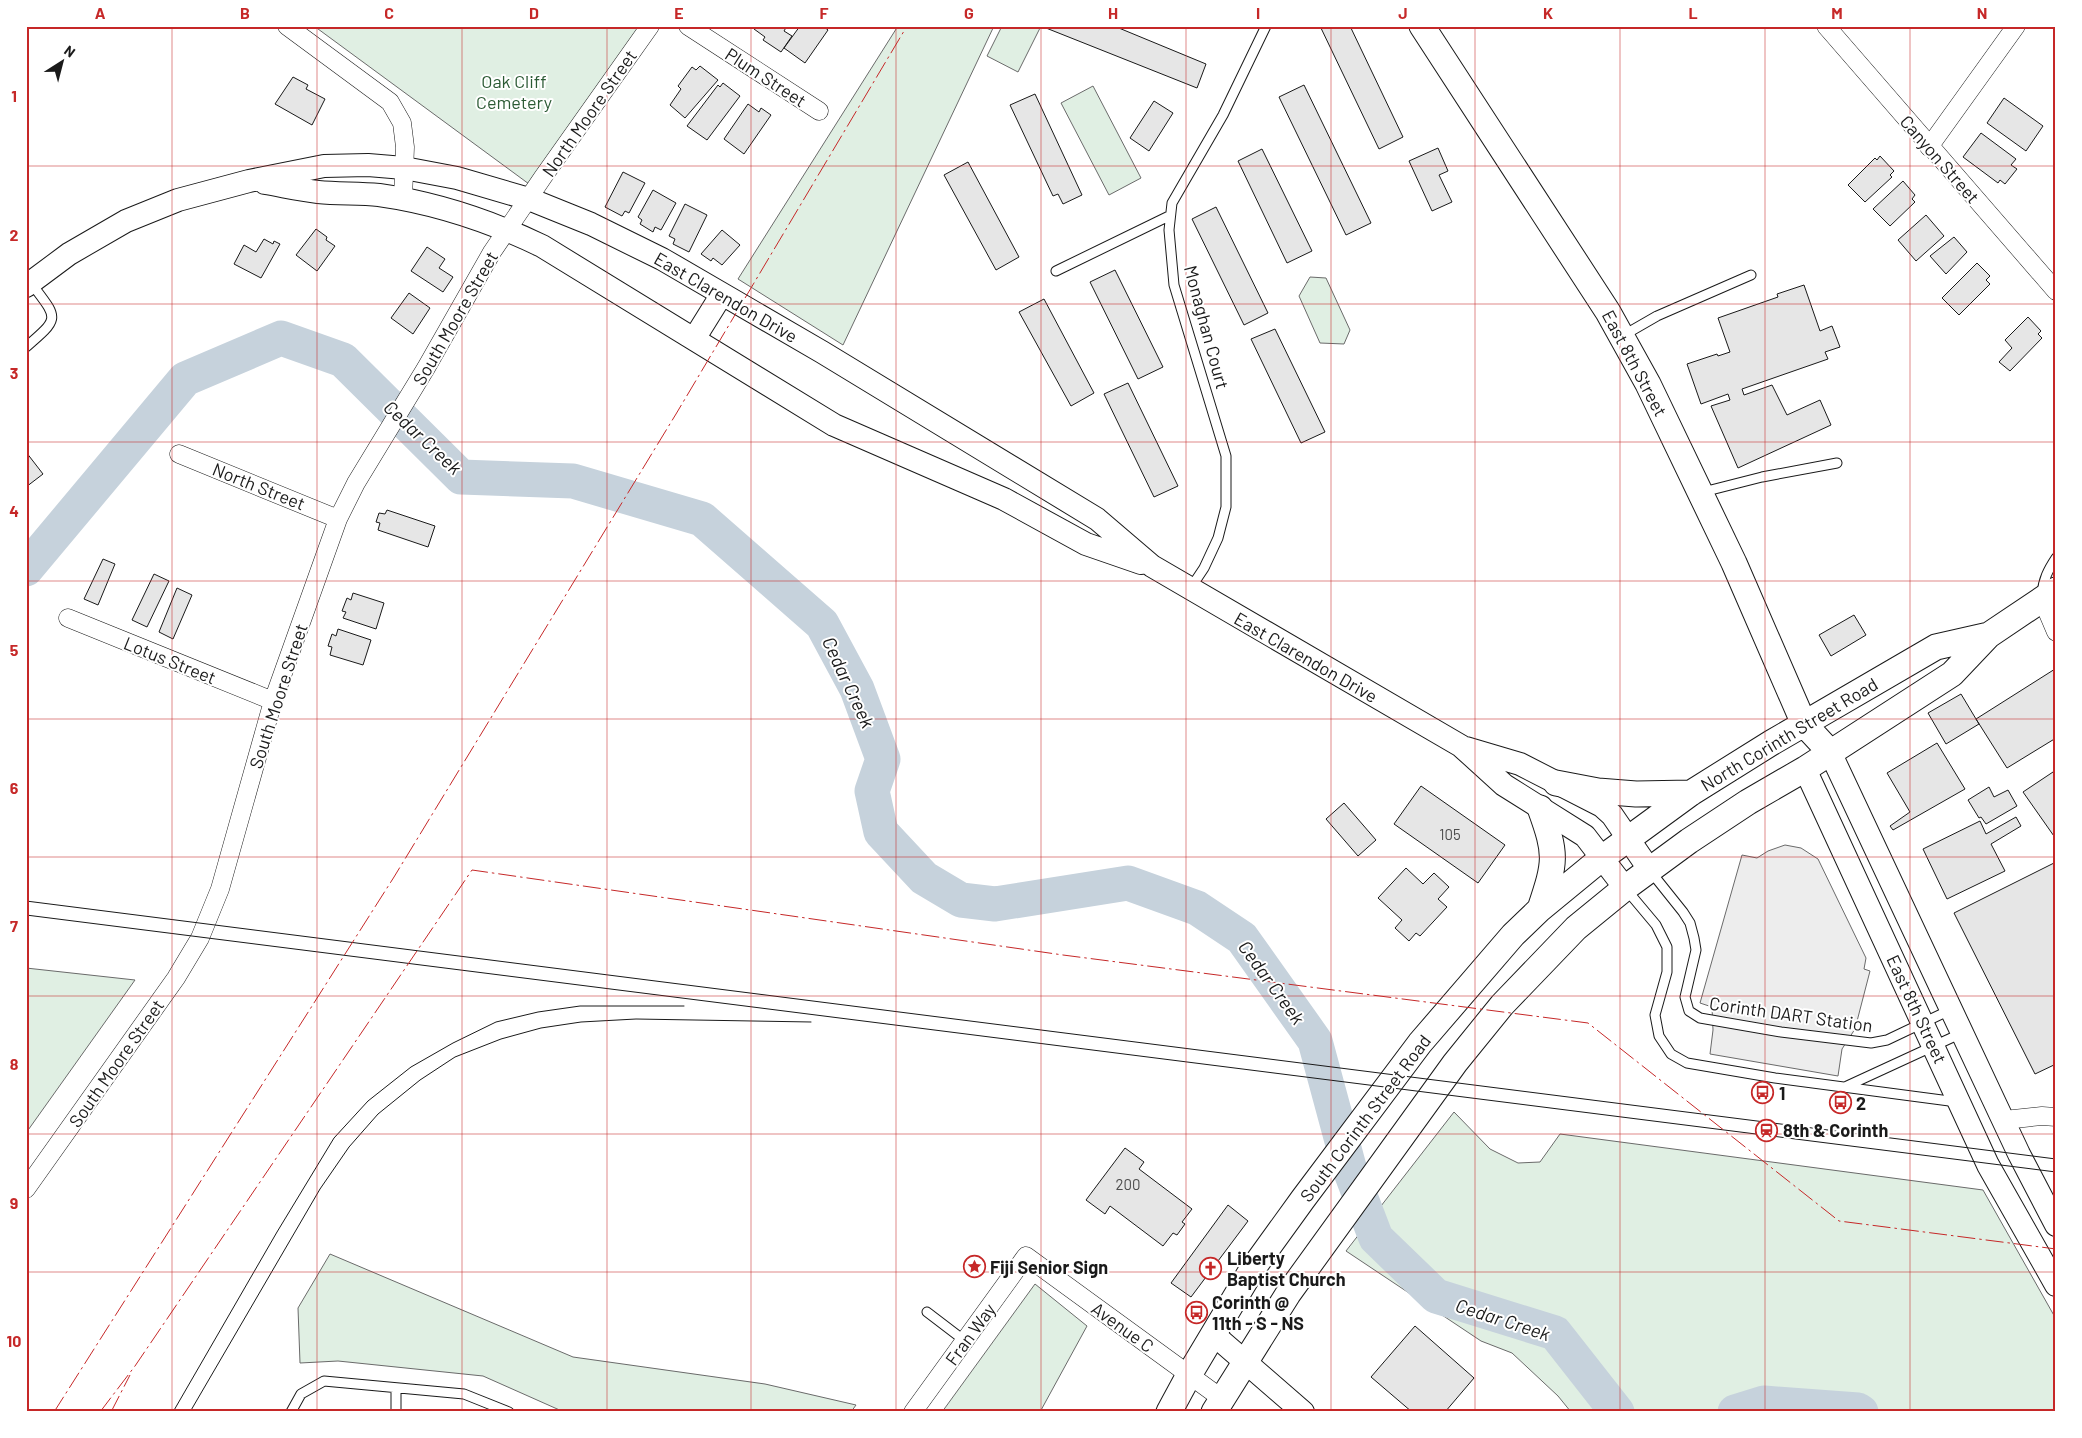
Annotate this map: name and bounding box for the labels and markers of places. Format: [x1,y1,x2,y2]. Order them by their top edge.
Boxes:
bus stop icon: 1 [1751,1081,1775,1105]
place label: 1 [1779,1082,1785,1104]
bus stop icon: 2 [1828,1091,1852,1115]
place label: 2 [1856,1092,1866,1114]
station icon: 8th & Corinth [1755,1118,1779,1142]
place label: 8th & Corinth [1783,1119,1888,1141]
place label: Liberty Baptist Church [1227,1247,1346,1290]
place icon: Fiji Senior Sign [962,1255,986,1279]
place label: Fiji Senior Sign [990,1256,1108,1278]
church icon: Liberty Baptist Church [1199,1256,1223,1280]
place label: Corinth @ 11th - S - NS [1212,1291,1304,1334]
bus stop icon: Corinth @ 11th - S - NS [1184,1300,1208,1324]

